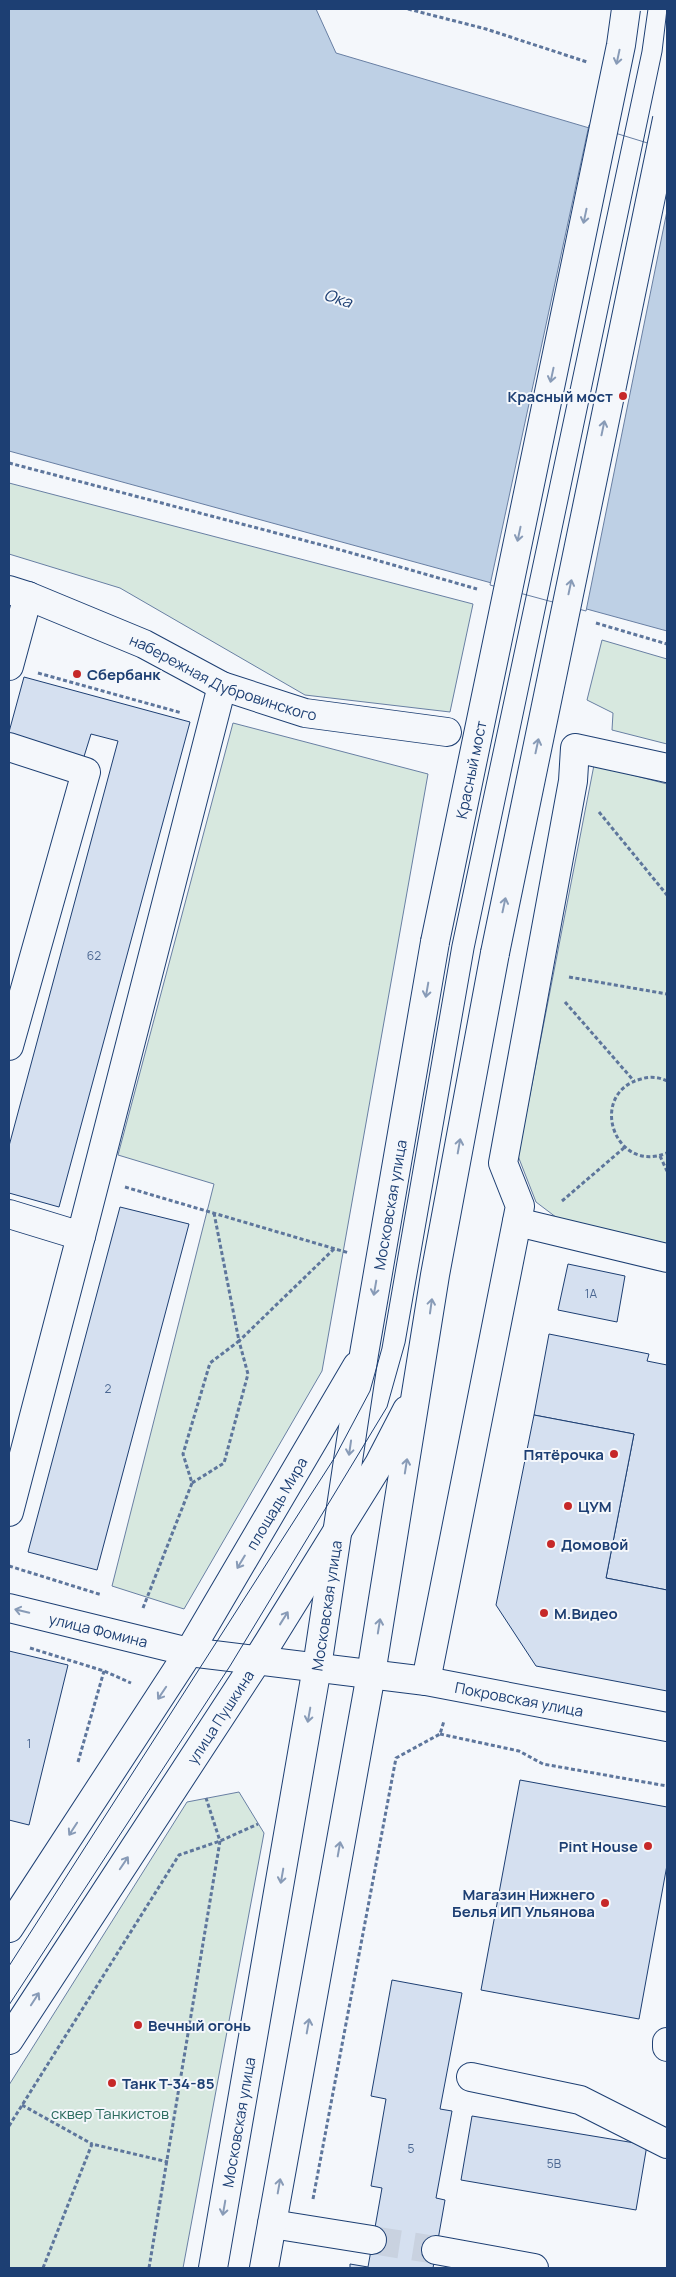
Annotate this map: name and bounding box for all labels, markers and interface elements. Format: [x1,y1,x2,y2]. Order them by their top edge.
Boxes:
one-way arrow [613,48,622,64]
one-way arrow [580,208,589,224]
water label: Ока [321,283,356,313]
one-way arrow [547,367,557,383]
place label: Красный мост [508,386,613,407]
marker: Красный мост [617,390,629,402]
one-way arrow [599,420,609,436]
one-way arrow [514,526,524,542]
one-way arrow [566,579,576,595]
street label: набережная Дубровинского [126,629,318,725]
place label: Сбербанк [87,664,161,685]
marker: Сбербанк [71,668,83,680]
street label: Красный мост [450,718,491,821]
one-way arrow [533,739,543,755]
one-way arrow [500,898,510,914]
house number: 62 [87,947,101,964]
one-way arrow [421,982,431,998]
street label: Московская улица [368,1138,411,1271]
one-way arrow [455,1138,465,1154]
one-way arrow [370,1280,380,1296]
house number: 1А [585,1285,598,1302]
one-way arrow [426,1298,436,1314]
house number: 2 [105,1380,112,1397]
one-way arrow [344,1440,354,1456]
place label: Пятёрочка [524,1444,604,1465]
marker: Пятёрочка [608,1448,620,1460]
street label: площадь Мира [241,1453,312,1554]
one-way arrow [401,1458,411,1474]
place label: ЦУМ [578,1496,612,1517]
marker: ЦУМ [562,1500,574,1512]
place label: Домовой [561,1534,628,1555]
marker: Домовой [545,1538,557,1550]
street label: Московская улица [306,1539,346,1672]
one-way arrow [236,1555,246,1570]
place label: М.Видео [554,1603,618,1624]
one-way arrow [15,1606,31,1615]
marker: М.Видео [538,1607,550,1619]
street label: улица Фомина [47,1608,150,1652]
one-way arrow [279,1611,289,1625]
one-way arrow [374,1619,384,1635]
street label: улица Пушкина [182,1666,259,1768]
street label: Покровская улица [453,1676,585,1721]
one-way arrow [157,1686,167,1700]
one-way arrow [304,1707,314,1723]
house number: 1 [27,1735,31,1752]
one-way arrow [68,1822,78,1836]
place label: Pint House [559,1836,638,1857]
marker: Pint House [642,1840,654,1852]
one-way arrow [335,1841,345,1857]
one-way arrow [120,1857,130,1871]
one-way arrow [276,1867,286,1883]
place label: Магазин Нижнего Белья ИП Ульянова [452,1884,595,1922]
marker: Магазин Нижнего Белья ИП Ульянова [599,1897,611,1909]
one-way arrow [31,1993,41,2007]
place label: Вечный огонь [148,2015,251,2036]
one-way arrow [303,2018,313,2034]
marker: Вечный огонь [132,2019,144,2031]
street label: Московская улица [217,2055,260,2189]
place label: Танк Т-34-85 [122,2073,215,2094]
marker: Танк Т-34-85 [106,2077,118,2089]
park label: сквер Танкистов [51,2103,169,2124]
house number: 5 [408,2140,415,2157]
house number: 5В [547,2155,561,2172]
one-way arrow [275,2178,285,2194]
one-way arrow [218,2200,228,2216]

